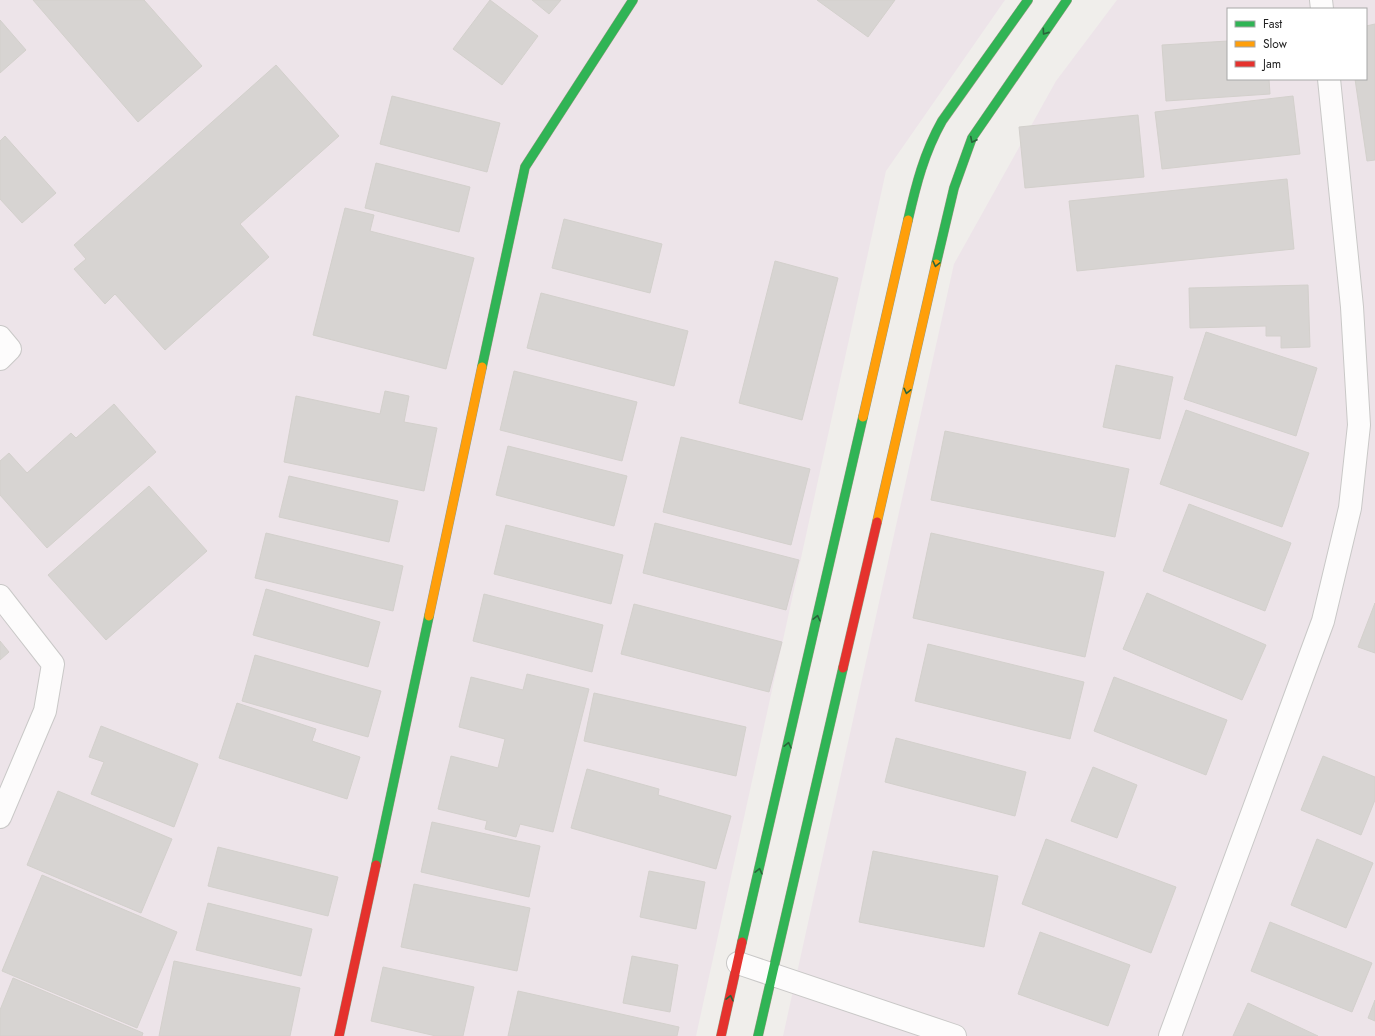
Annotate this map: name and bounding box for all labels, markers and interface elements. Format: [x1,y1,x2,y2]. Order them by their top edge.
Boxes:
legend [1227,8,1367,80]
text: Fast [1263,15,1282,33]
one-way arrow [1042,28,1050,35]
text: Slow [1263,35,1288,53]
text: Jam [1261,55,1281,73]
one-way arrow [970,135,977,143]
one-way arrow [932,260,941,267]
one-way arrow [903,388,911,394]
one-way arrow [812,615,820,621]
one-way arrow [783,741,791,748]
one-way arrow [754,868,762,875]
one-way arrow [725,995,733,1001]

